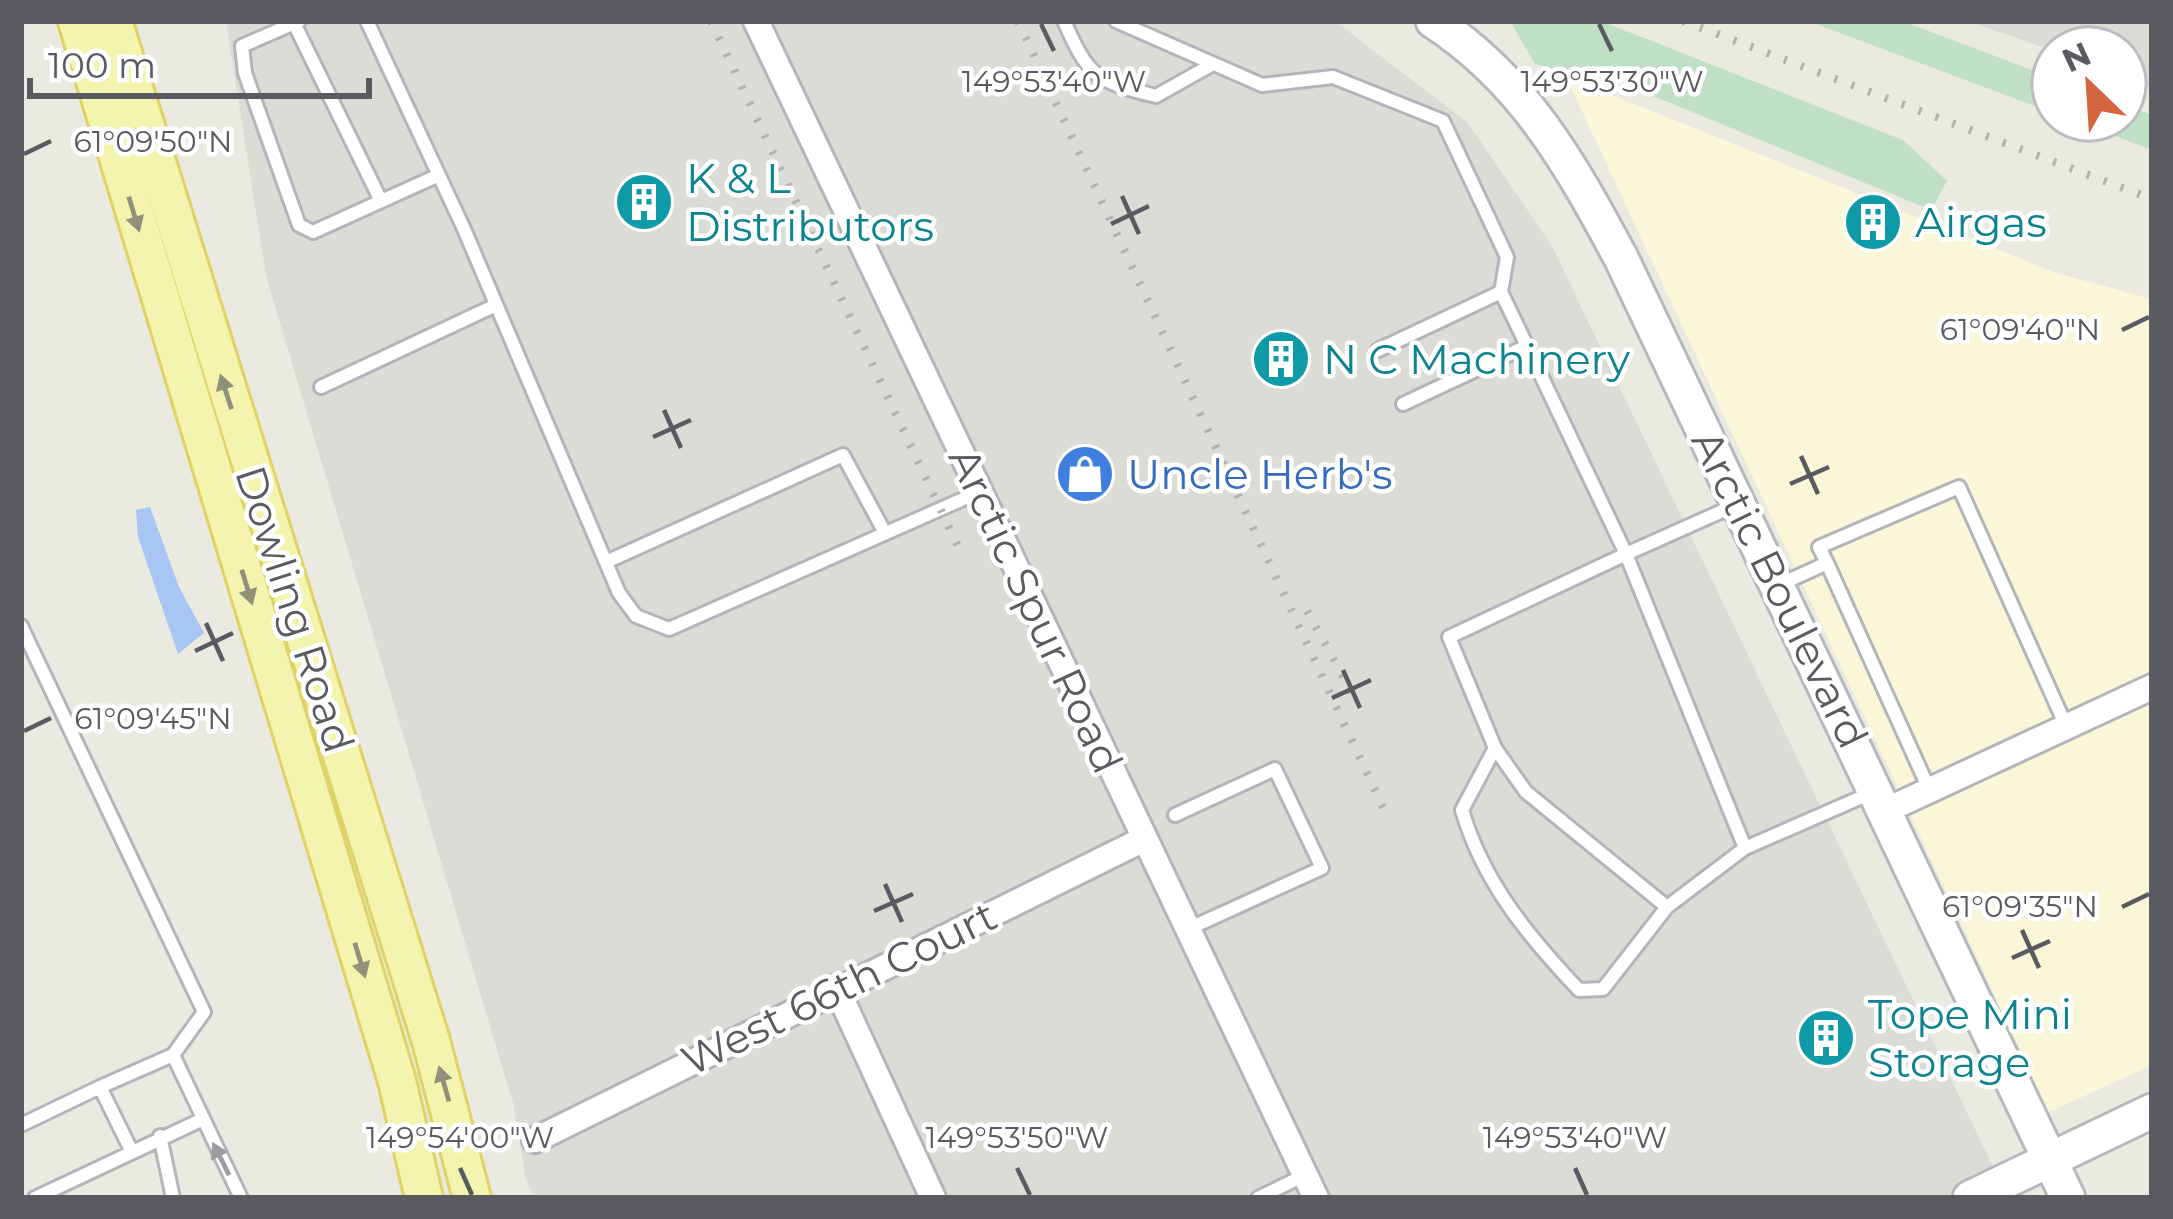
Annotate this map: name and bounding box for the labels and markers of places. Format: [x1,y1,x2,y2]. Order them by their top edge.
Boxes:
place label: K & L Distributors [686,152,934,252]
building icon: K & L Distributors [613,171,675,233]
building icon: Airgas [1842,191,1904,253]
place label: Airgas [1915,196,2047,248]
building icon: N C Machinery [1250,328,1312,390]
place label: N C Machinery [1323,333,1630,385]
shop icon: Uncle Herb's [1054,443,1116,505]
place label: Uncle Herb's [1127,448,1393,500]
place label: Tope Mini Storage [1868,988,2072,1088]
building icon: Tope Mini Storage [1795,1007,1857,1069]

